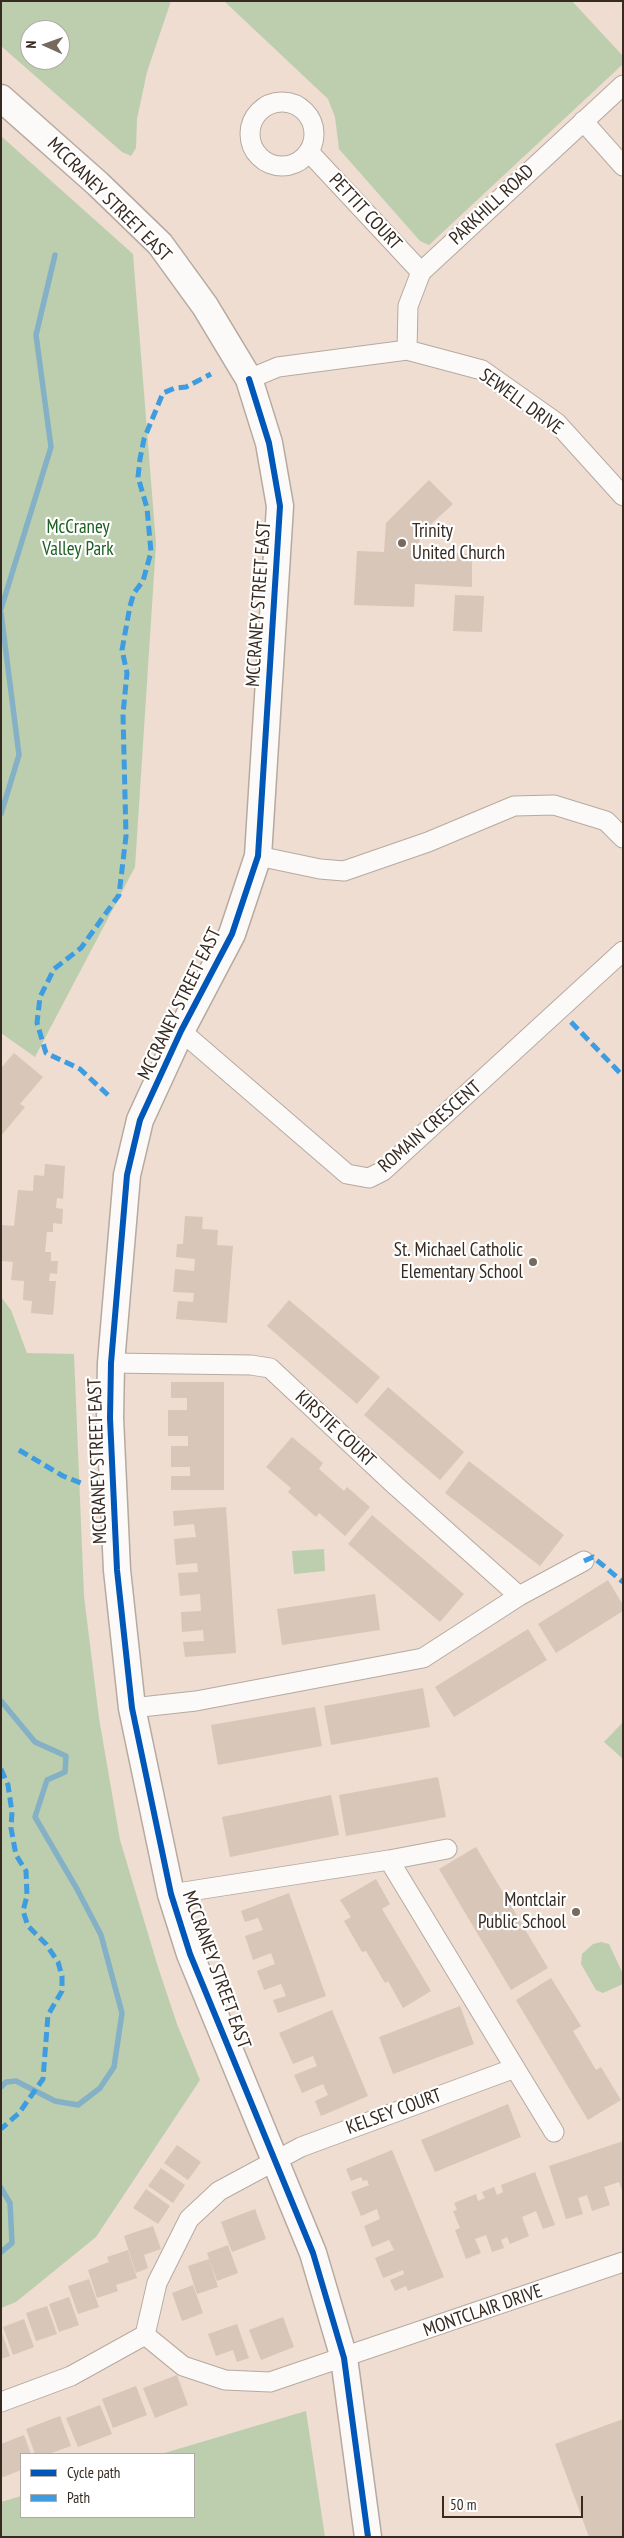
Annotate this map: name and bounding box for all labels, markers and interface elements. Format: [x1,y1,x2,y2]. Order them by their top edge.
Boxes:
north arrow [20,20,70,70]
text: N [22,40,40,49]
street label: MCCRANEY STREET EAST [42,133,176,267]
street label: PARKHILL ROAD [445,160,539,250]
street label: PETTIT COURT [324,169,406,255]
street label: SEWELL DRIVE [475,364,567,440]
park label: McCraney Valley Park [42,517,114,561]
street label: MCCRANEY STREET EAST [242,520,276,688]
place label: Trinity United Church [412,521,505,565]
marker: Trinity United Church [396,537,408,549]
street label: MCCRANEY STREET EAST [133,924,227,1084]
street label: ROMAIN CRESCENT [374,1076,486,1178]
place label: St. Michael Catholic Elementary School [394,1240,523,1284]
marker: St. Michael Catholic Elementary School [527,1256,539,1268]
street label: MCCRANEY STREET EAST [84,1378,112,1544]
street label: KIRSTIE COURT [290,1386,380,1472]
street label: MCCRANEY STREET EAST [177,1888,255,2052]
place label: Montclair Public School [478,1890,566,1934]
marker: Montclair Public School [570,1906,582,1918]
street label: KELSEY COURT [343,2084,445,2140]
street label: MONTCLAIR DRIVE [421,2280,545,2342]
legend [20,2453,195,2518]
text: Cycle path [67,2463,120,2482]
scale bar [444,2486,585,2518]
text: Path [67,2488,90,2507]
text: 50 m [450,2495,476,2514]

